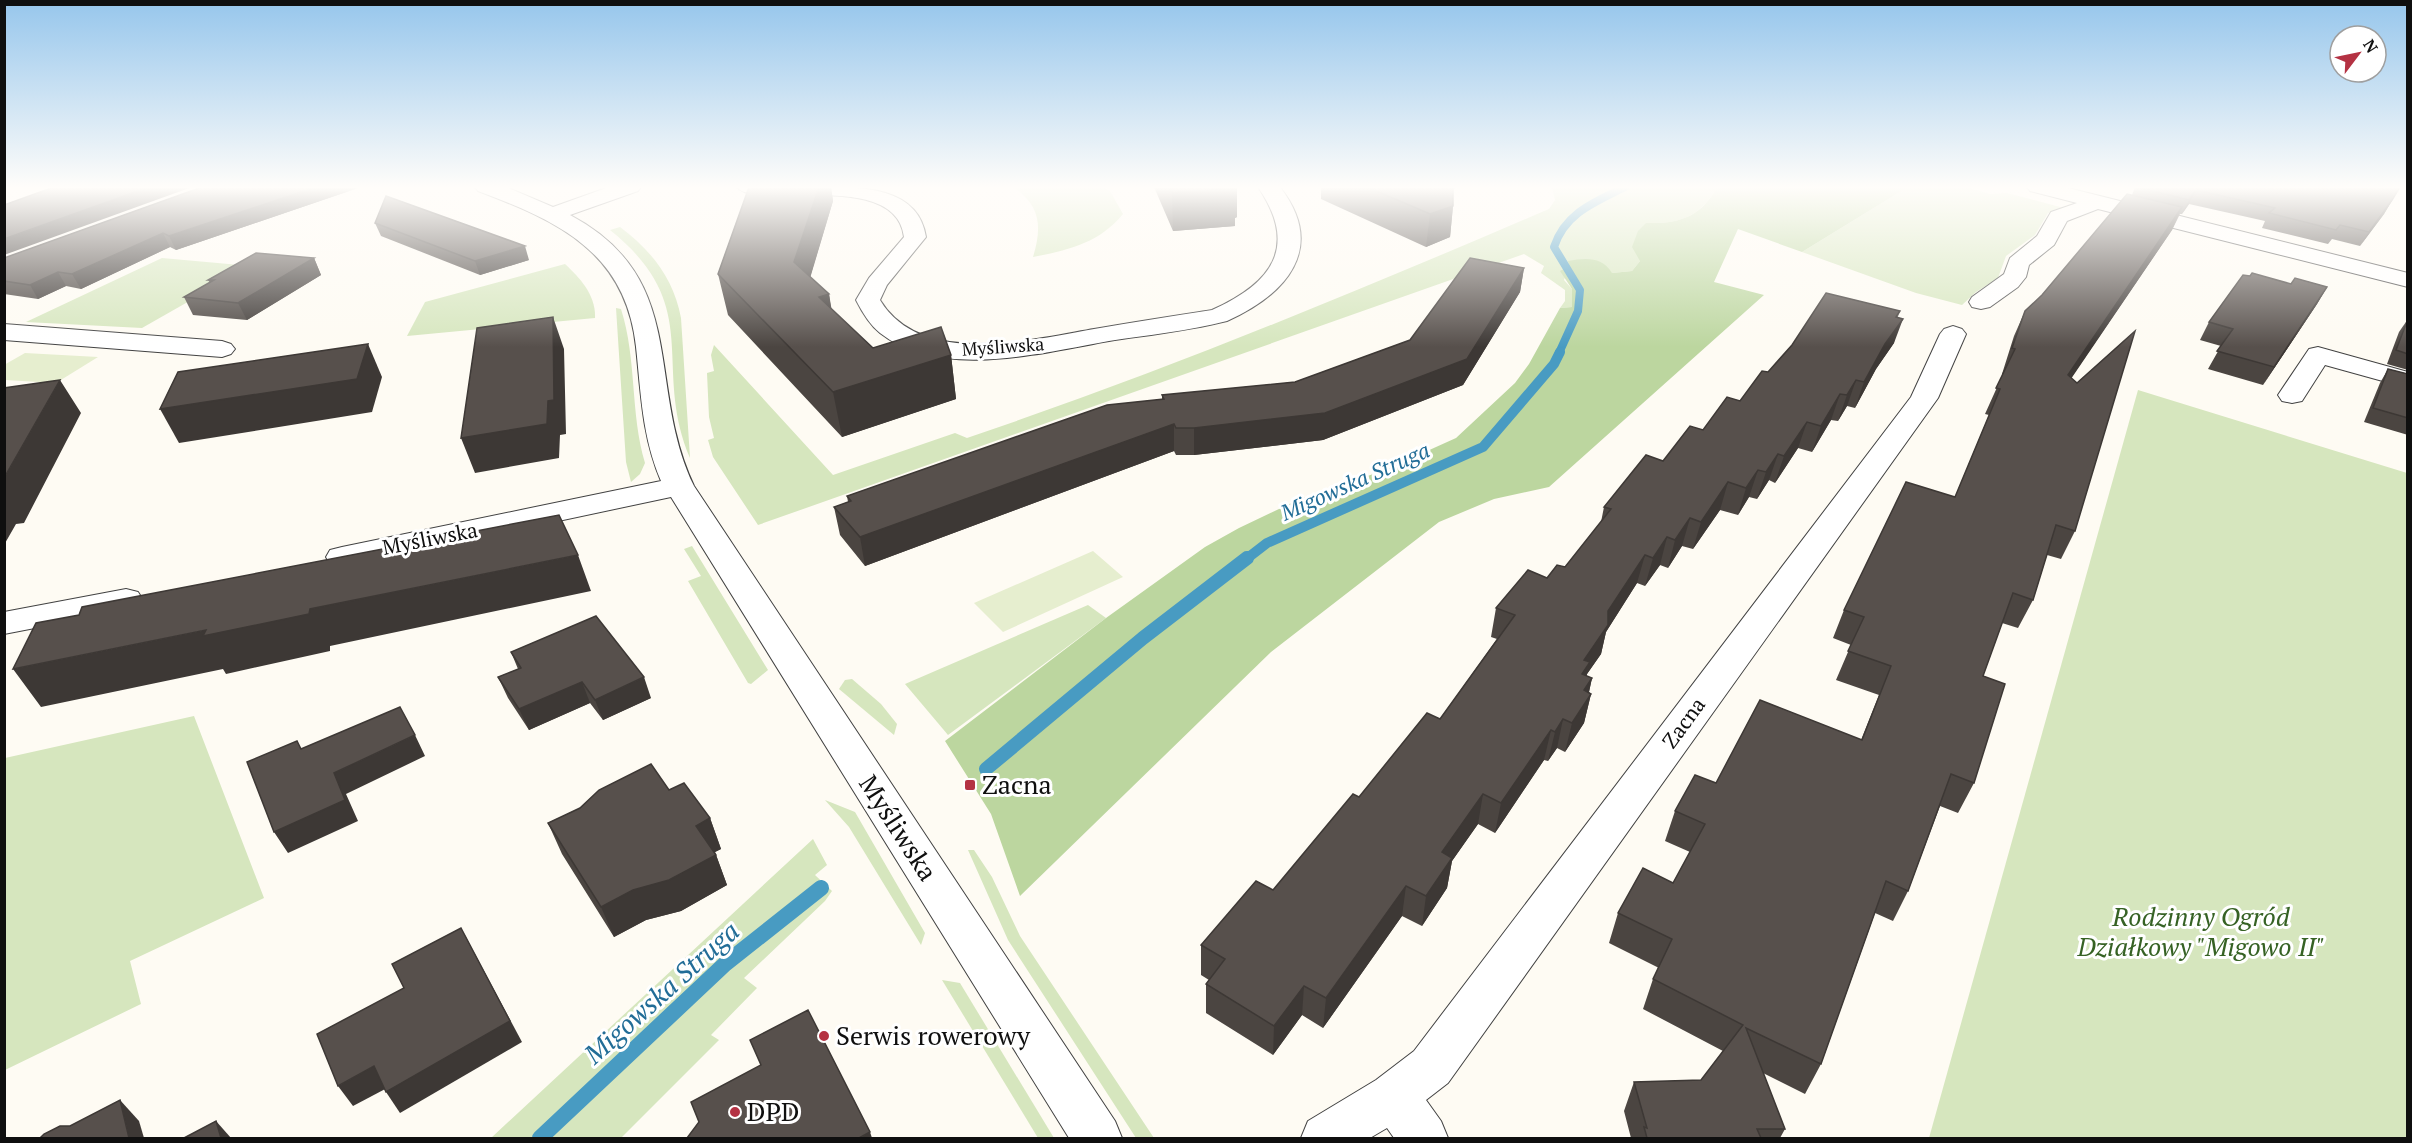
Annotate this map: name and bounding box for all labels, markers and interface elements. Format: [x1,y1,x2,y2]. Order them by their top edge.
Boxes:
north arrow [2328,24,2388,84]
text: N [2358,35,2383,57]
street label: Myśliwska [961,331,1045,361]
water label: Migowska Struga [1275,435,1434,527]
street label: Myśliwska [380,515,480,561]
street label: Zacna [1655,691,1711,753]
place label: Zacna [982,767,1052,801]
street label: Myśliwska [852,768,946,887]
marker: Zacna [963,778,977,792]
park label: Rodzinny Ogród Działkowy "Migowo II" [2076,899,2325,963]
water label: Migowska Struga [575,913,747,1072]
place label: Serwis rowerowy [836,1018,1031,1052]
marker: Serwis rowerowy [817,1029,831,1043]
place label: DPD [747,1094,799,1128]
marker: DPD [728,1105,742,1119]

